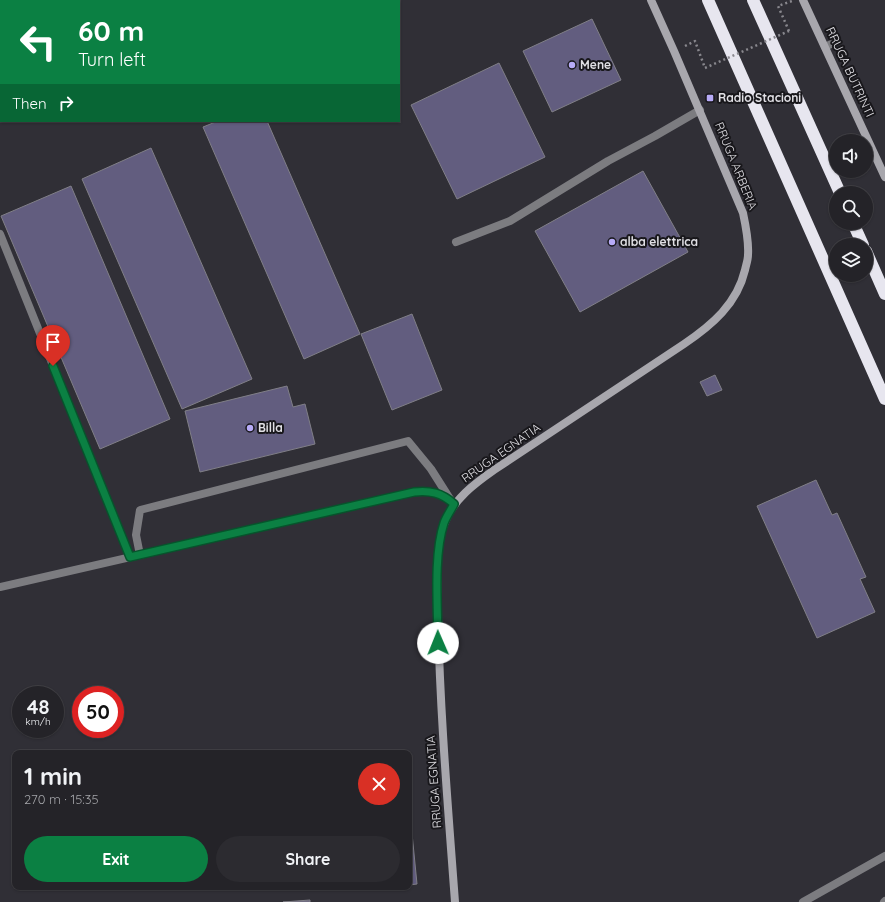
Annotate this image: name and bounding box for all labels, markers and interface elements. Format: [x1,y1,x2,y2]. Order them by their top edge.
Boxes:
text: 60 m [78,13,144,48]
icon: left [12,16,64,68]
street label: RRUGA BUTRINTI [823,24,878,119]
text: Turn left [78,48,146,71]
place label: Mene [580,57,611,72]
marker: Mene [567,60,577,70]
place label: Radio Stacioni [718,90,801,105]
icon: right [55,92,77,114]
marker: Radio Stacioni [705,93,715,103]
text: Then [12,94,47,113]
street label: RRUGA ARBERIA [712,120,761,212]
map controls [829,134,873,282]
button: sound [829,134,873,178]
button: search [829,186,873,230]
place label: alba elettrica [620,234,698,249]
marker: alba elettrica [607,237,617,247]
button: layers [829,238,873,282]
pin [36,325,70,366]
icon: arrive [42,331,64,353]
place label: Billa [258,420,283,435]
street label: RRUGA EGNATIA [458,420,543,485]
marker: Billa [245,423,255,433]
position arrow [417,622,459,664]
speed limit sign: 50 [72,686,124,738]
text: 48 [27,694,49,719]
text: km/h [25,715,51,728]
street label: RRUGA EGNATIA [423,735,444,829]
text: 1 min [24,761,82,791]
button: close [358,763,400,805]
text: 270 m · 15:35 [24,791,99,807]
button: Exit [24,836,208,882]
button: Share [216,836,400,882]

